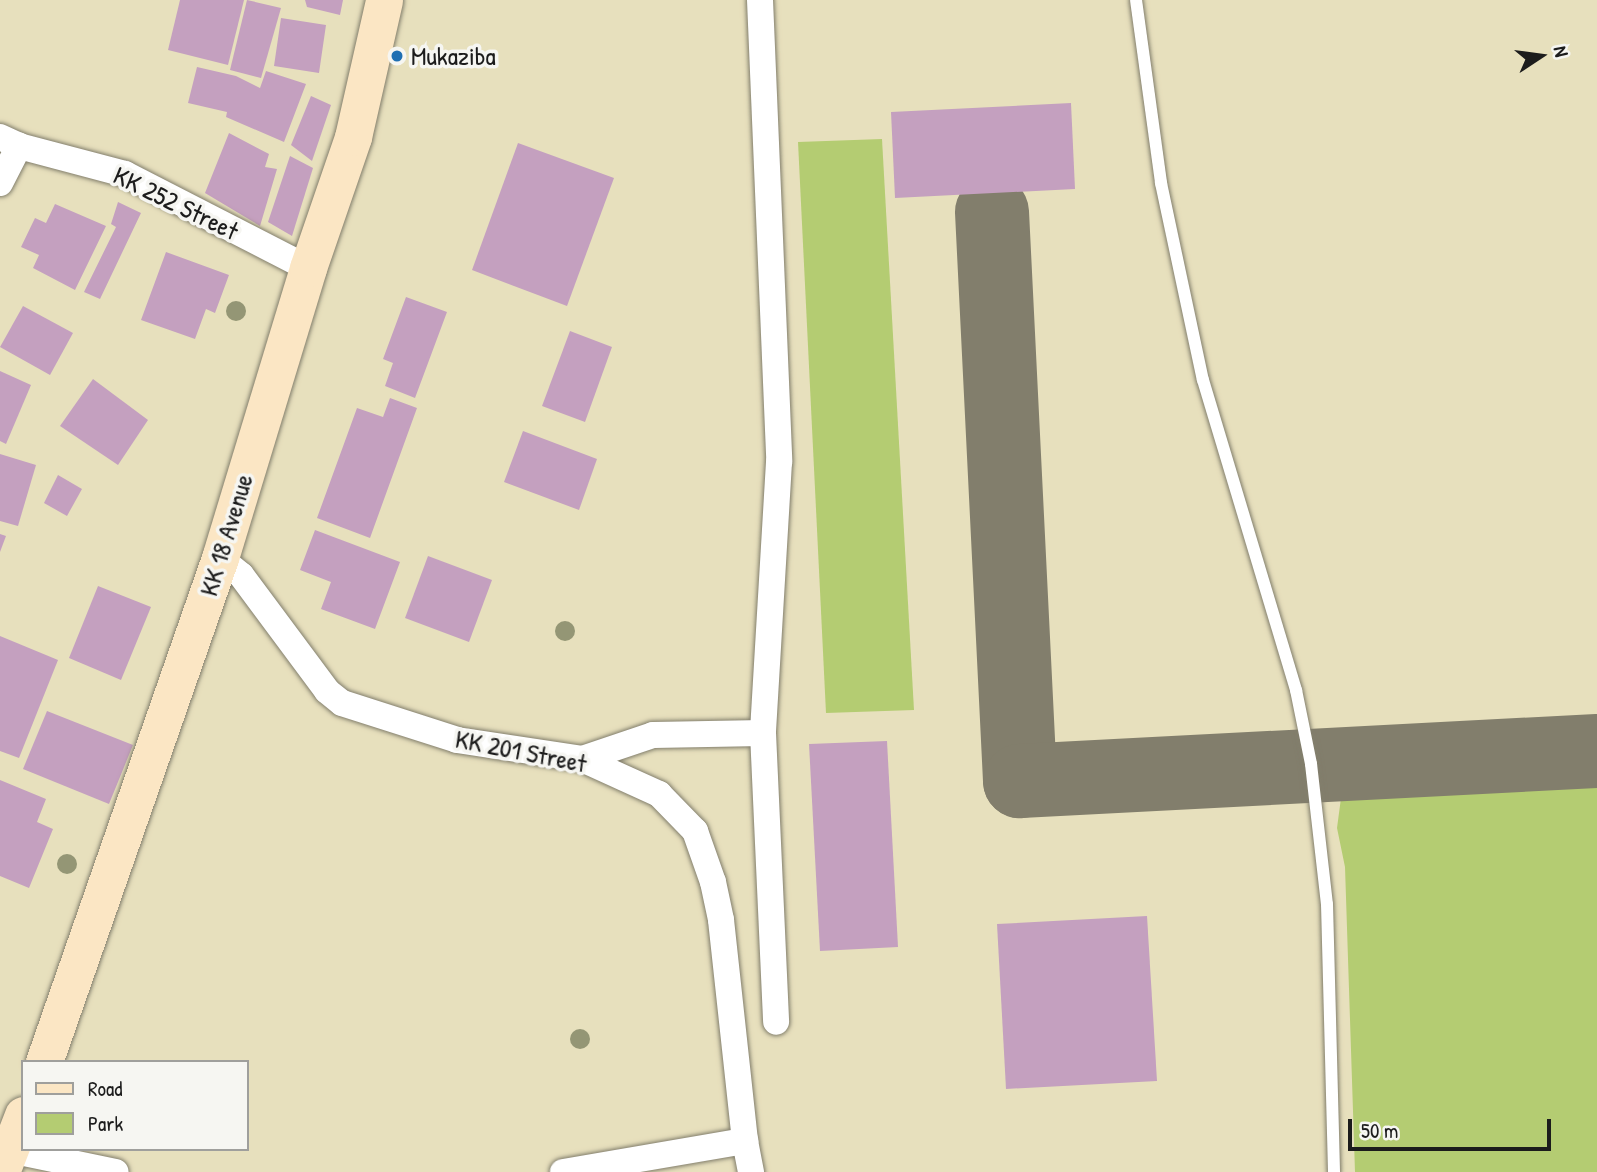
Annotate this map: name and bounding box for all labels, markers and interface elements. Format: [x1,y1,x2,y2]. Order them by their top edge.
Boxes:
north arrow [1506,21,1576,91]
place label: Mukaziba [411,40,496,72]
text: N [1548,43,1575,59]
marker: Mukaziba [389,48,405,64]
street label: KK 252 Street [108,159,244,247]
street label: KK 18 Avenue [193,470,259,600]
street label: KK 201 Street [453,723,589,779]
legend [21,1060,248,1151]
text: Road [88,1074,122,1103]
scale bar [1352,1106,1555,1150]
text: Park [88,1109,123,1138]
text: 50 m [1361,1116,1398,1145]

